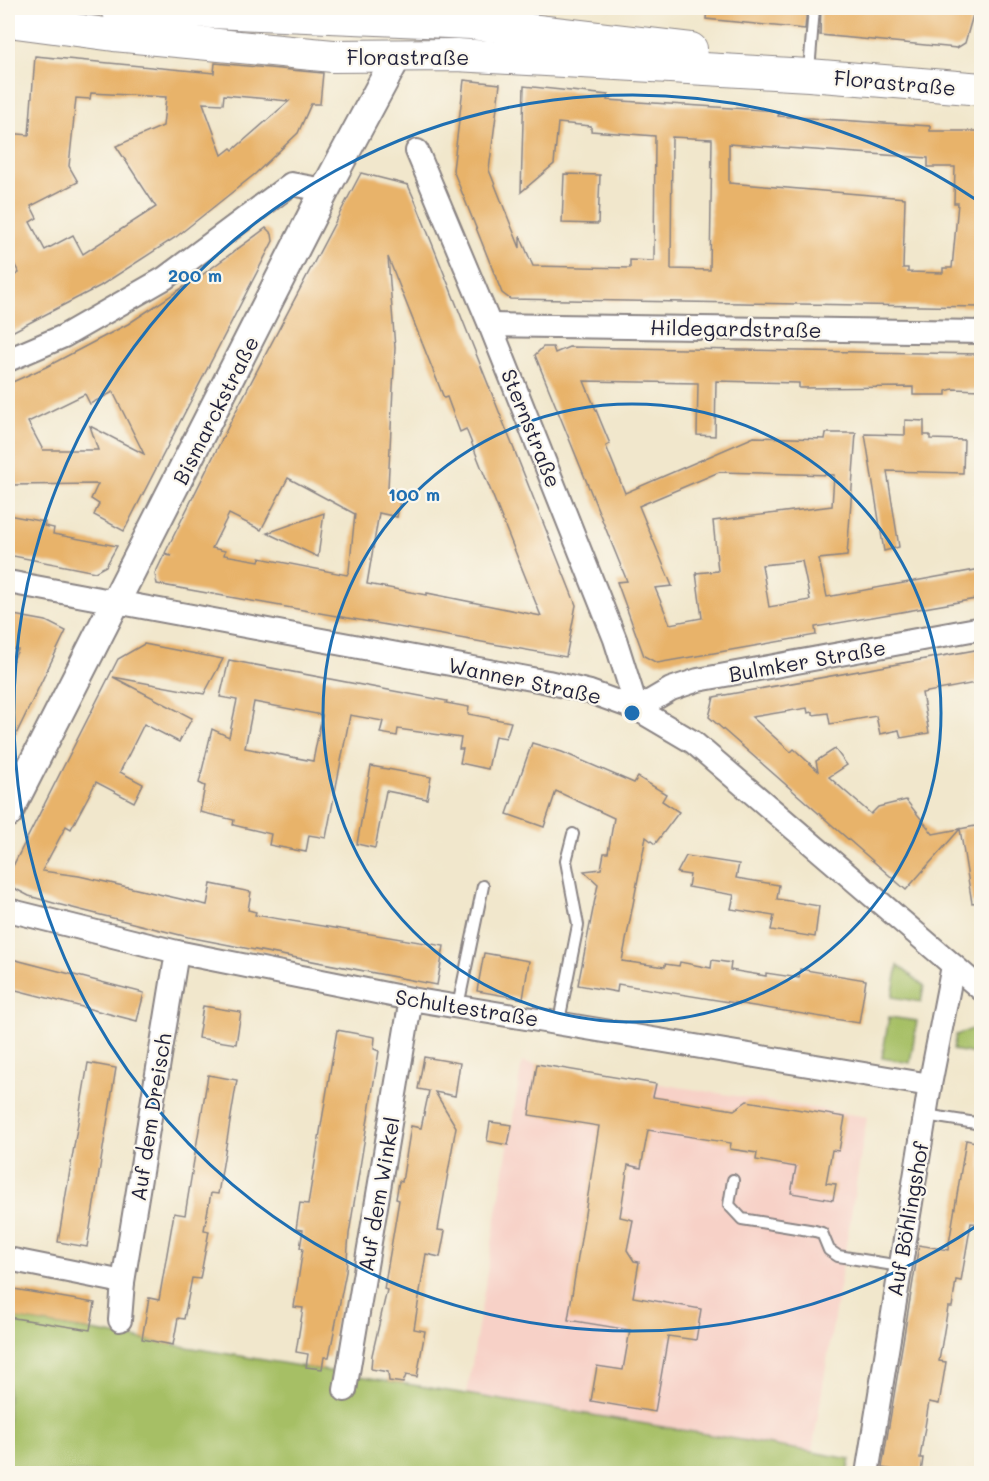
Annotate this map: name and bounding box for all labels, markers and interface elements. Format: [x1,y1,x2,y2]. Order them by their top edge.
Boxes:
street label: Florastraße [347,43,469,70]
street label: Florastraße [833,63,957,101]
text: 200 m [168,263,222,287]
street label: Hildegardstraße [650,313,822,343]
street label: Bismarckstraße [166,331,264,489]
street label: Sternstraße [496,365,568,491]
text: 100 m [388,482,440,506]
street label: Bulmker Straße [726,633,888,687]
street label: Wanner Straße [446,651,604,709]
centre of rings [622,703,642,723]
street label: Schultestraße [394,982,540,1032]
street label: Auf dem Dreisch [123,1031,177,1203]
street label: Auf dem Winkel [351,1115,405,1273]
street label: Auf Böhlingshof [880,1139,934,1298]

